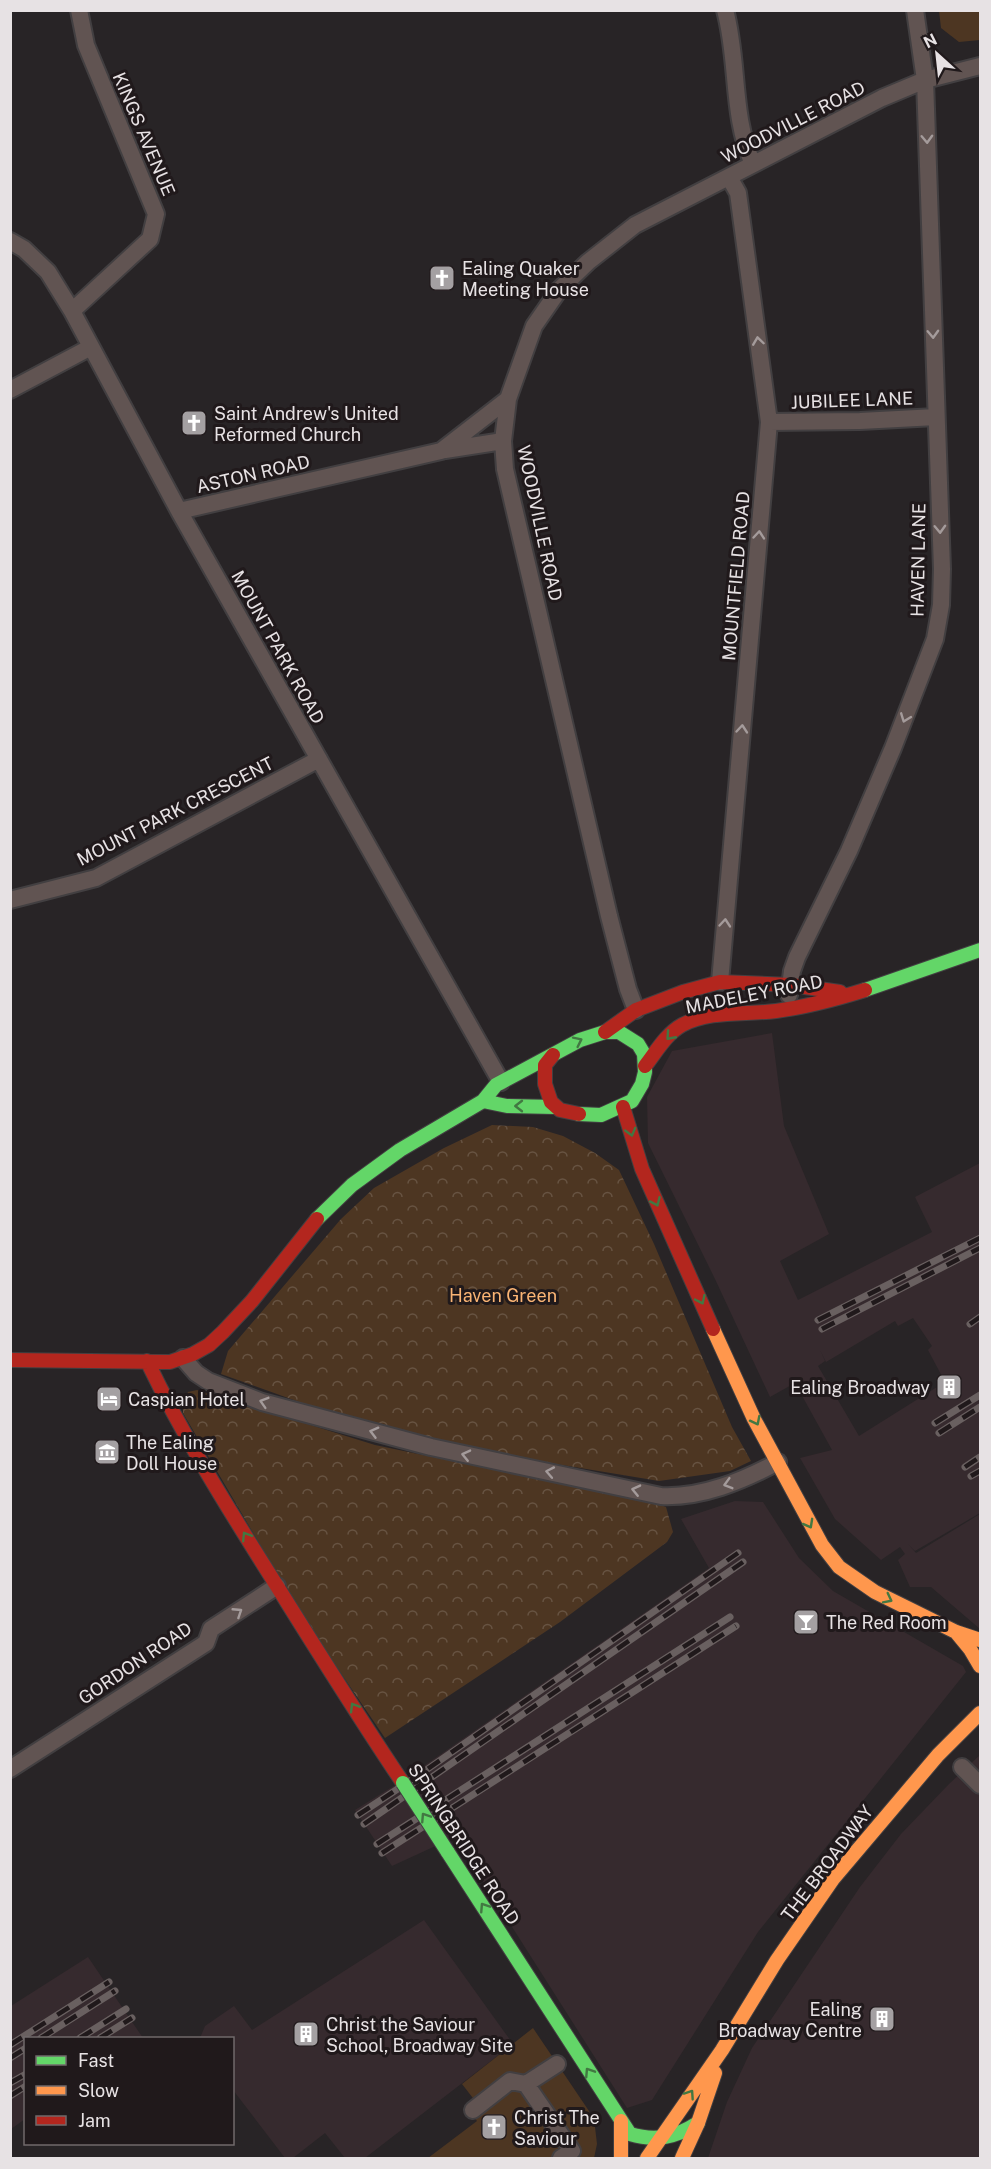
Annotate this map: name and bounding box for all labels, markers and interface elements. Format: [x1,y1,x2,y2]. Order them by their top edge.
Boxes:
north arrow [907,24,967,84]
text: N [921,30,940,52]
street label: KINGS AVENUE [109,69,179,199]
street label: WOODVILLE ROAD [718,77,868,167]
one-way arrow [920,134,933,143]
place label: Ealing Quaker Meeting House [462,258,589,300]
church icon: Ealing Quaker Meeting House [427,263,457,293]
one-way arrow [927,329,939,338]
one-way arrow [753,337,765,346]
street label: JUBILEE LANE [791,387,913,413]
place label: Saint Andrew's United Reformed Church [214,403,399,445]
church icon: Saint Andrew's United Reformed Church [179,408,209,438]
street label: WOODVILLE ROAD [513,443,567,603]
street label: ASTON ROAD [194,451,312,497]
street label: MOUNTFIELD ROAD [718,490,754,662]
street label: HAVEN LANE [907,503,929,617]
one-way arrow [934,524,946,533]
one-way arrow [752,530,765,540]
street label: MOUNT PARK ROAD [227,567,329,727]
one-way arrow [900,711,912,722]
one-way arrow [735,725,748,734]
street label: MOUNT PARK CRESCENT [73,752,277,870]
one-way arrow [718,919,731,928]
street label: MADELEY ROAD [684,970,824,1018]
one-way arrow [666,1029,677,1040]
one-way arrow [571,1036,582,1048]
one-way arrow [514,1100,523,1112]
one-way arrow [624,1126,636,1136]
one-way arrow [649,1195,661,1206]
park label: Haven Green [449,1285,557,1306]
one-way arrow [693,1293,705,1304]
building icon: Ealing Broadway [934,1372,964,1402]
place label: Ealing Broadway [790,1377,930,1398]
hotel icon: Caspian Hotel [94,1384,124,1414]
place label: Caspian Hotel [128,1389,245,1410]
one-way arrow [259,1397,270,1409]
one-way arrow [749,1415,760,1426]
one-way arrow [370,1427,380,1439]
place label: The Ealing Doll House [126,1432,217,1474]
museum icon: The Ealing Doll House [92,1437,122,1467]
one-way arrow [461,1449,471,1462]
one-way arrow [545,1466,555,1479]
one-way arrow [723,1477,733,1490]
one-way arrow [631,1484,641,1497]
one-way arrow [802,1518,813,1528]
one-way arrow [242,1532,254,1542]
one-way arrow [882,1591,893,1603]
bar icon: The Red Room [791,1607,821,1637]
one-way arrow [231,1608,242,1619]
place label: The Red Room [826,1612,947,1633]
street label: GORDON ROAD [74,1617,196,1709]
one-way arrow [350,1703,361,1713]
street label: SPRINGBRIDGE ROAD [404,1759,524,1929]
street label: THE BROADWAY [777,1801,877,1925]
one-way arrow [421,1813,432,1824]
one-way arrow [480,1903,491,1914]
place label: Ealing Broadway Centre [718,1999,862,2041]
building icon: Ealing Broadway Centre [867,2004,897,2034]
place label: Christ the Saviour School, Broadway Site [326,2014,513,2056]
building icon: Christ the Saviour School, Broadway Site [291,2019,321,2049]
legend [24,2037,234,2145]
text: Fast [78,2050,114,2071]
one-way arrow [585,2068,597,2078]
text: Slow [78,2080,119,2101]
one-way arrow [683,2090,694,2101]
place label: Christ The Saviour [514,2107,600,2149]
text: Jam [78,2110,111,2131]
church icon: Christ The Saviour [479,2112,509,2142]

